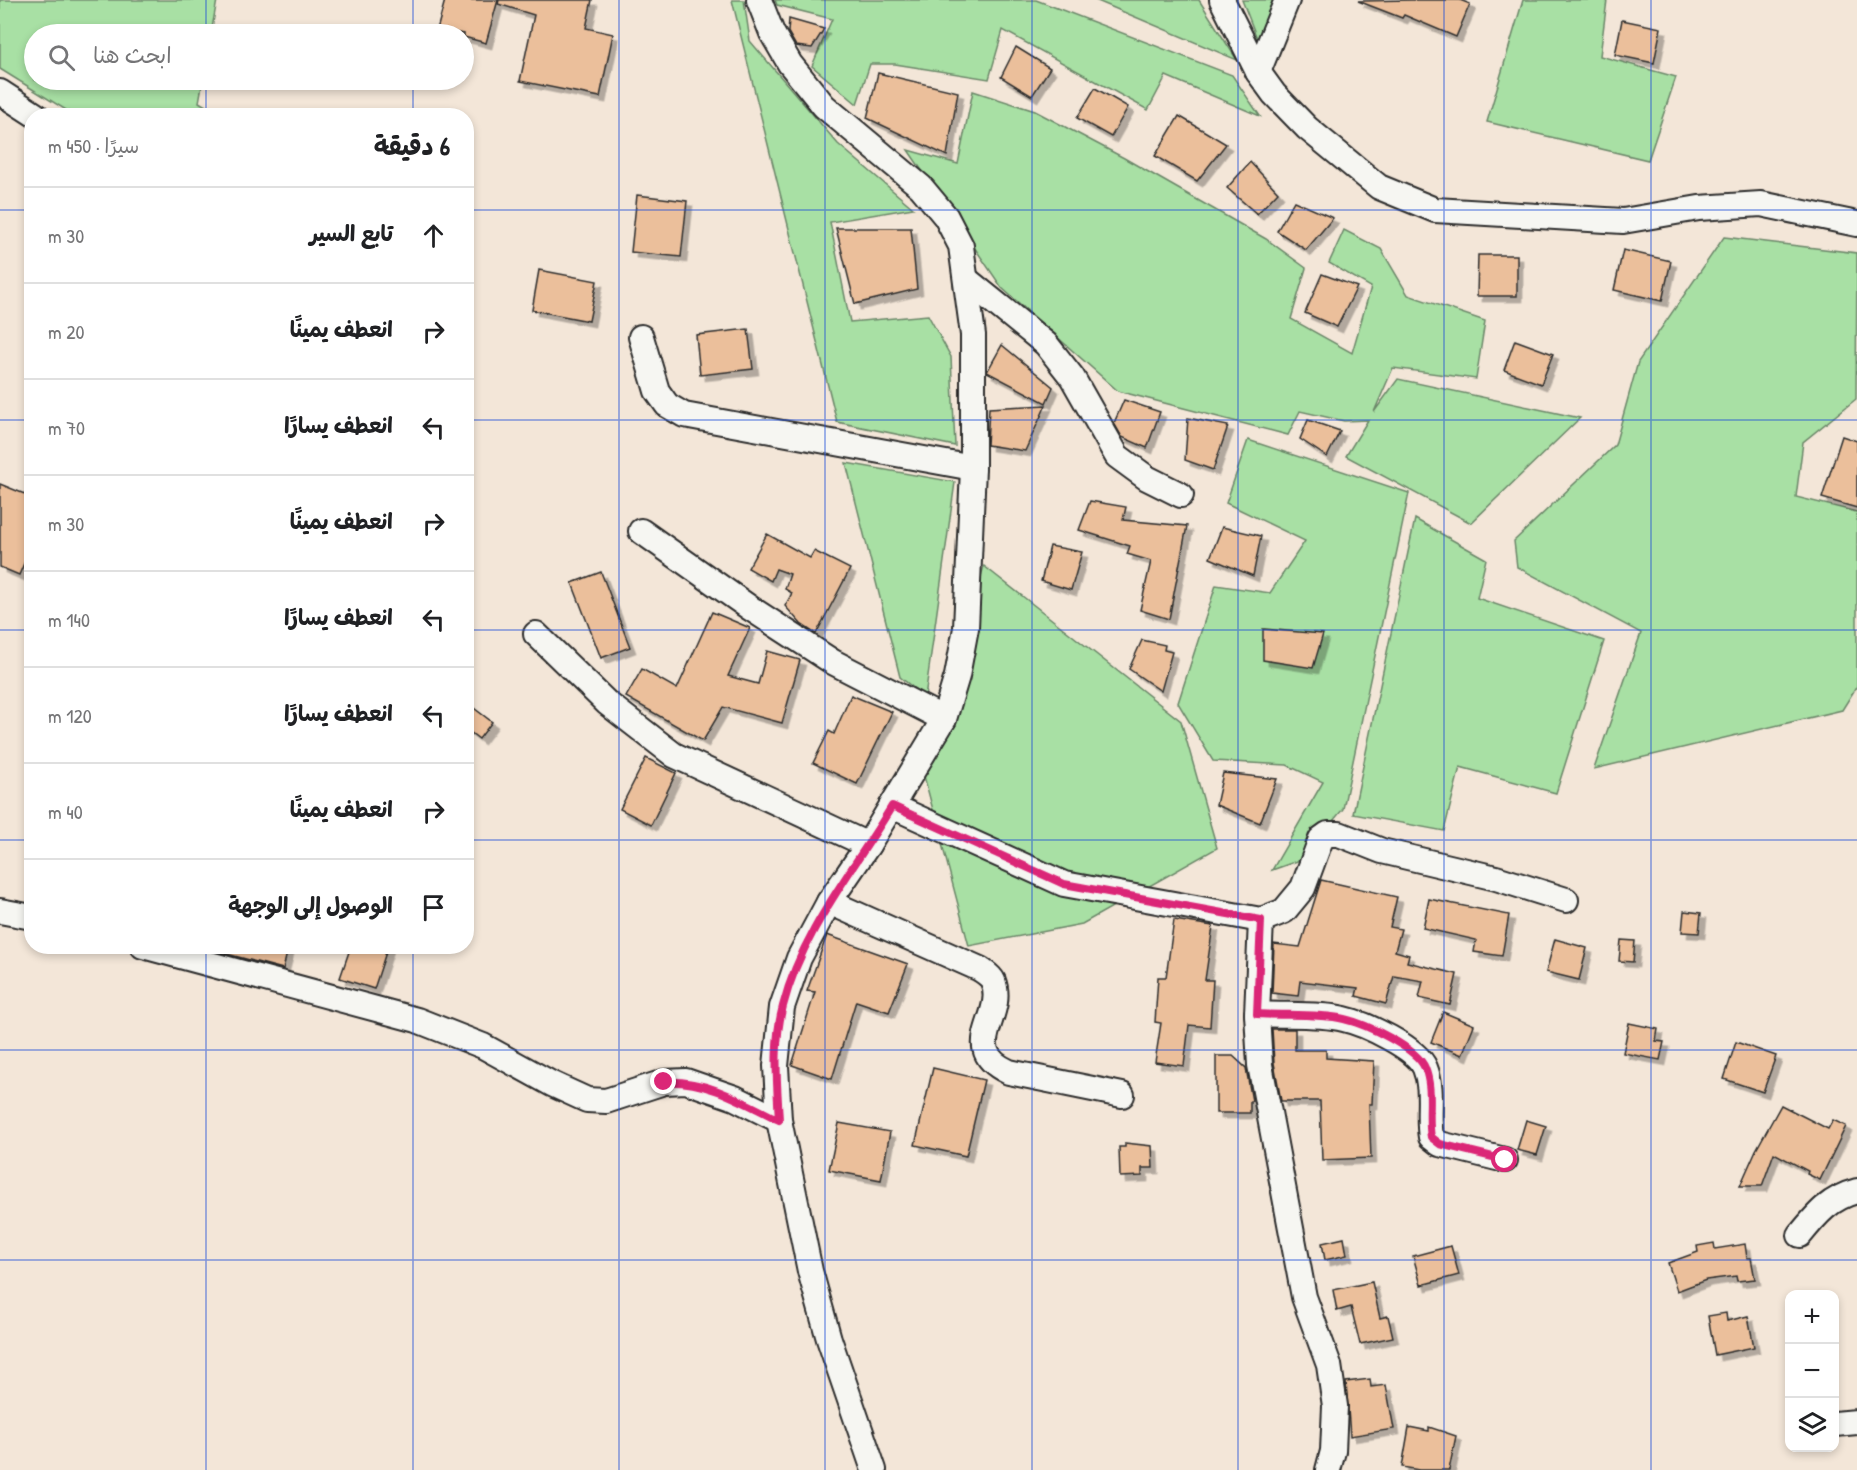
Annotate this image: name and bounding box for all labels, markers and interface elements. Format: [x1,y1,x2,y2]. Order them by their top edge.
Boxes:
search box [24,24,474,90]
text: ابحث هنا [93,40,172,70]
icon: search [45,41,78,74]
text: 6 دقيقة [374,128,450,163]
text: سيرًا · 450 m [48,132,139,159]
text: تابع السير [310,218,393,248]
icon: ahead [417,219,450,252]
text: 30 m [48,222,84,249]
text: انعطف يمينًا [290,314,393,344]
icon: right [417,315,450,348]
text: 20 m [48,318,85,345]
text: انعطف يسارًا [284,410,393,440]
icon: left [417,411,450,444]
text: 70 m [48,414,85,441]
text: انعطف يمينًا [290,506,393,536]
icon: right [417,507,450,540]
text: 30 m [48,510,84,537]
text: انعطف يسارًا [284,602,393,632]
icon: left [417,603,450,636]
text: 140 m [48,606,90,633]
text: انعطف يسارًا [284,698,393,728]
icon: left [417,699,450,732]
text: 120 m [48,702,92,729]
text: انعطف يمينًا [290,794,393,824]
icon: right [417,795,450,828]
text: 40 m [48,798,83,825]
text: الوصول إلى الوجهة [228,890,393,920]
icon: arrive [417,891,450,924]
route end [650,1068,676,1094]
route start [1491,1146,1517,1172]
map controls [1785,1290,1839,1452]
button: + [1785,1290,1839,1344]
button: − [1785,1344,1839,1398]
button: layers [1785,1398,1839,1452]

